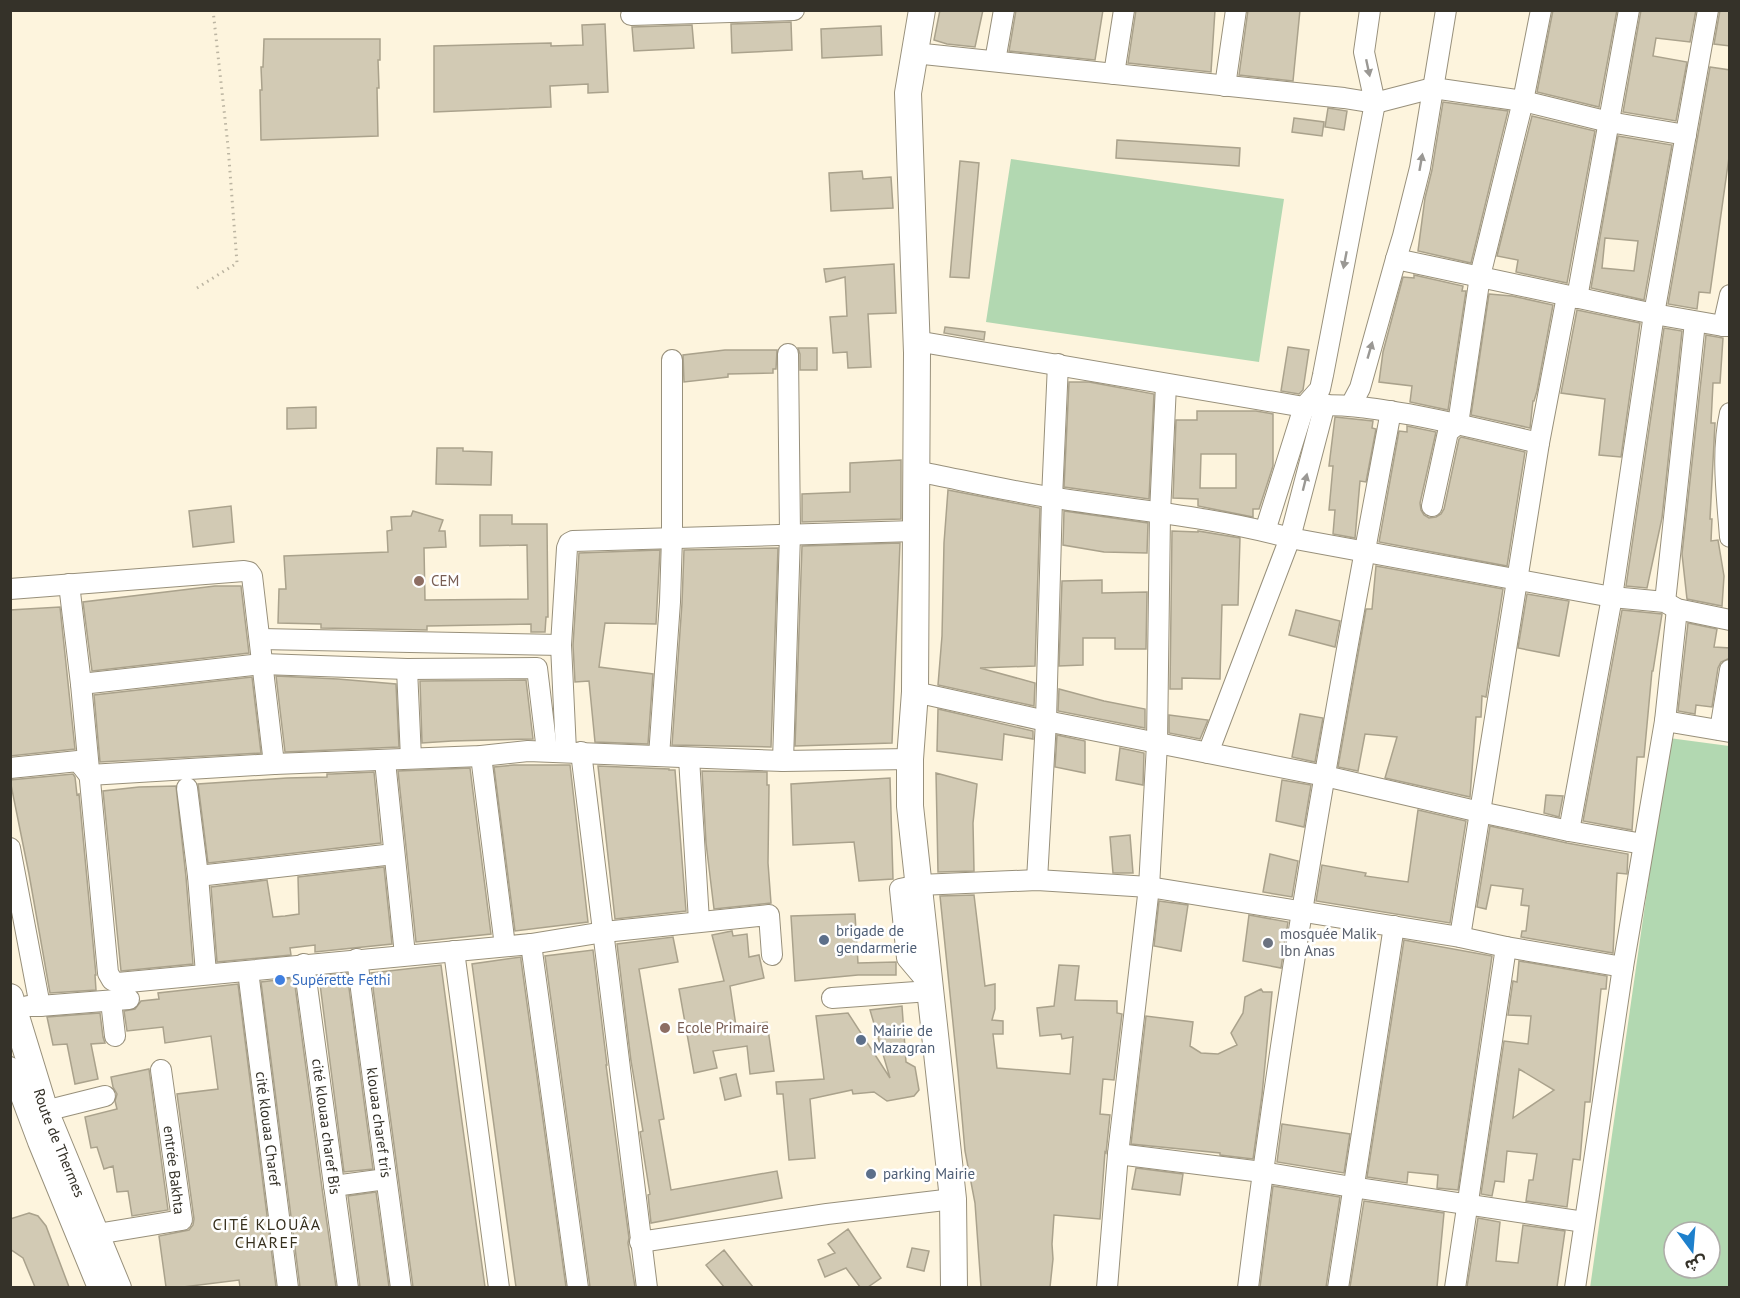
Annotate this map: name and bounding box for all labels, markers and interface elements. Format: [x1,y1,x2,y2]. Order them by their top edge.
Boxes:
one-way arrow [1364,59,1373,78]
one-way arrow [1416,152,1425,171]
one-way arrow [1340,250,1349,269]
one-way arrow [1366,341,1375,359]
one-way arrow [1300,473,1310,491]
place label: CEM [431,571,459,590]
marker: CEM [412,574,426,588]
place label: brigade de gendarmerie [836,921,917,957]
place label: mosquée Malik Ibn Anas [1280,924,1377,960]
marker: brigade de gendarmerie [817,933,831,947]
marker: mosquée Malik Ibn Anas [1261,936,1275,950]
place label: Supérette Fethi [292,970,391,989]
marker: Supérette Fethi [273,973,287,987]
place label: Ecole Primaire [677,1018,769,1037]
marker: Ecole Primaire [658,1021,672,1035]
place label: Mairie de Mazagran [873,1021,935,1057]
marker: Mairie de Mazagran [854,1033,868,1047]
street label: cité klouaa charef Bis [308,1057,345,1196]
street label: klouaa charef tris [363,1066,396,1179]
street label: cité klouaa Charef [252,1070,285,1189]
street label: Route de Thermes [30,1086,90,1200]
street label: entrée Bakhta [160,1125,189,1215]
place label: parking Mairie [883,1164,975,1183]
marker: parking Mairie [864,1167,878,1181]
district label: CITÉ KLOUÂA CHAREF [212,1214,322,1252]
north arrow [1662,1220,1722,1280]
text: ش [1683,1252,1709,1277]

